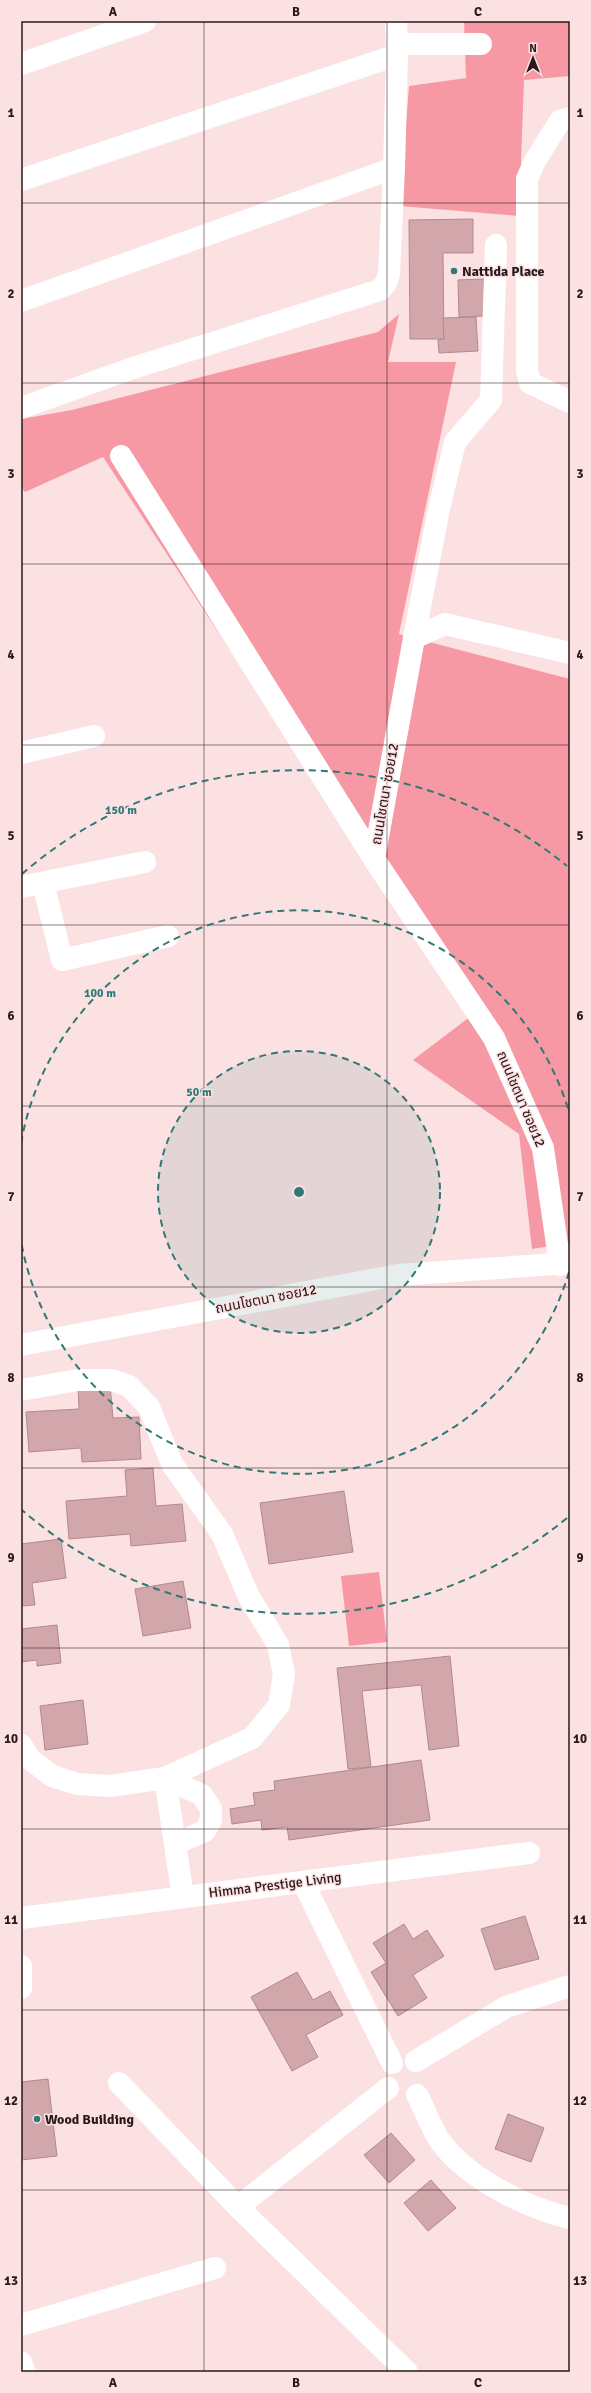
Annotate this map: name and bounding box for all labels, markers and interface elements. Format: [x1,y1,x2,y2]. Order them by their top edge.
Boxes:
text: A [109,4,118,20]
text: B [292,4,300,20]
text: C [474,4,482,20]
north arrow [513,38,553,78]
text: N [529,42,537,55]
text: 1 [7,105,15,121]
text: 1 [576,105,584,121]
place label: Nattida Place [462,263,545,280]
marker: Nattida Place [449,266,459,276]
text: 2 [7,286,15,302]
text: 2 [576,286,584,302]
text: 3 [7,466,15,482]
text: 3 [576,466,584,482]
text: 4 [7,647,15,663]
text: 4 [576,647,584,663]
street label: ถนนโชตนา ซอย12 [368,742,402,846]
text: 150 m [105,803,137,818]
text: 5 [7,828,15,844]
text: 5 [576,828,584,844]
text: 100 m [84,986,116,1001]
text: 6 [7,1008,15,1024]
text: 6 [576,1008,584,1024]
street label: ถนนโชตนา ซอย12 [493,1048,549,1150]
text: 50 m [186,1085,212,1100]
centre of rings [292,1185,306,1199]
text: 7 [7,1189,15,1205]
text: 7 [576,1189,584,1205]
street label: ถนนโชตนา ซอย12 [214,1281,318,1317]
text: 8 [7,1370,15,1386]
text: 8 [576,1370,584,1386]
text: 9 [7,1550,15,1566]
text: 9 [576,1550,584,1566]
text: 10 [4,1731,18,1747]
text: 10 [573,1731,587,1747]
street label: Himma Prestige Living [208,1868,342,1902]
text: 11 [4,1912,18,1928]
text: 11 [573,1912,587,1928]
text: 12 [4,2093,18,2109]
text: 12 [573,2093,587,2109]
place label: Wood Building [45,2111,134,2128]
marker: Wood Building [32,2114,42,2124]
text: 13 [4,2273,18,2289]
text: 13 [573,2273,587,2289]
text: A [109,2375,118,2391]
text: B [292,2375,300,2391]
text: C [474,2375,482,2391]

